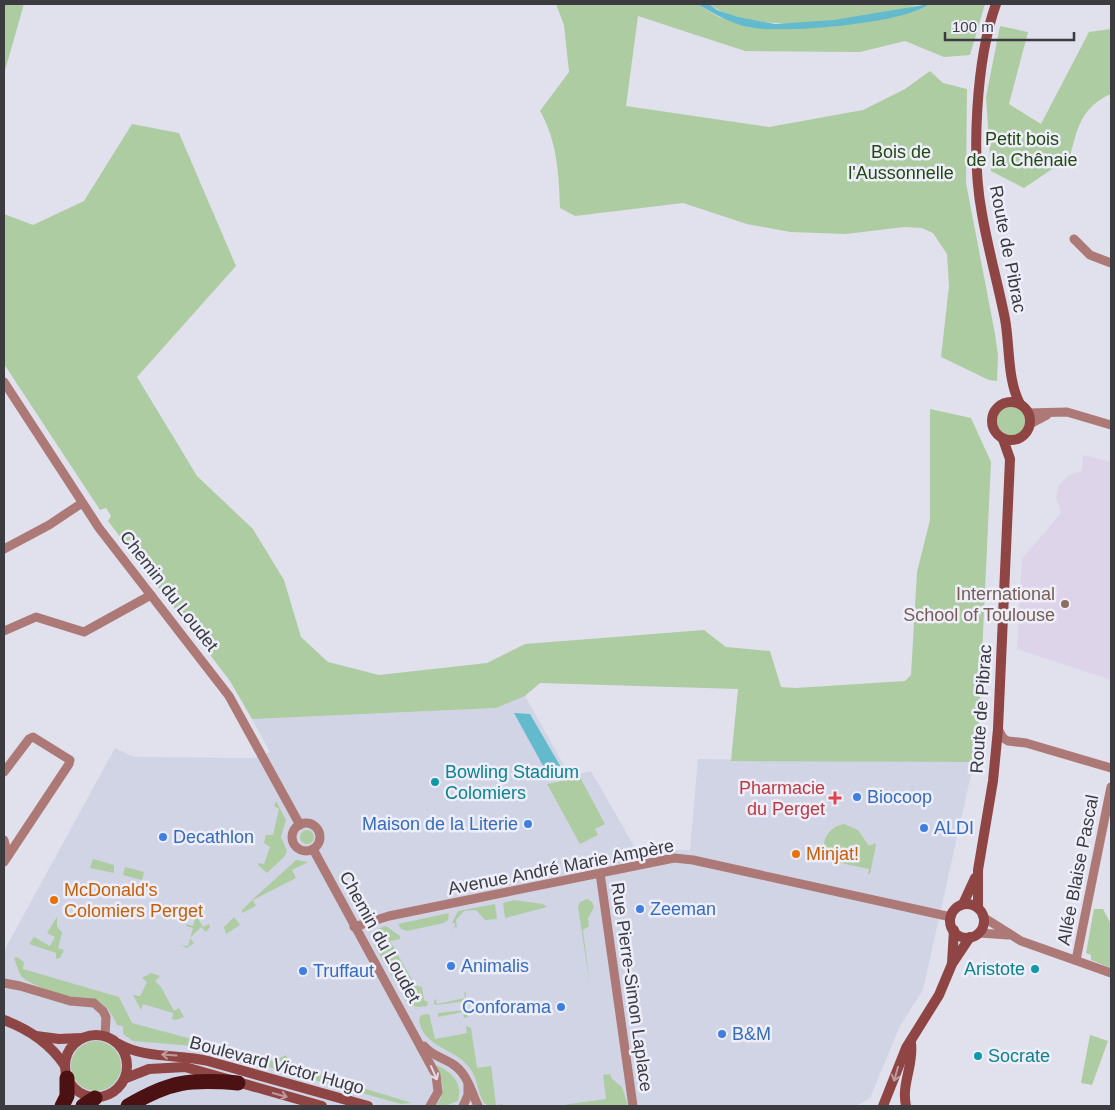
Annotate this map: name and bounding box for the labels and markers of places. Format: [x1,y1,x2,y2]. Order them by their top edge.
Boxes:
place label: International School of Toulouse [903,584,1055,625]
marker: International School of Toulouse [1059,598,1071,610]
place label: Bowling Stadium Colomiers [445,762,579,803]
marker: Bowling Stadium Colomiers [429,776,441,788]
place label: Pharmacie du Perget [739,778,825,819]
place label: Biocoop [867,787,932,807]
marker: Biocoop [851,791,863,803]
marker: Pharmacie du Perget [829,792,841,804]
place label: Maison de la Literie [362,814,518,834]
marker: Maison de la Literie [522,818,534,830]
place label: ALDI [934,818,974,838]
marker: ALDI [918,822,930,834]
place label: Decathlon [173,827,254,847]
marker: Decathlon [157,831,169,843]
place label: Minjat! [806,844,859,864]
marker: Minjat! [790,848,802,860]
place label: McDonald's Colomiers Perget [64,880,203,921]
marker: McDonald's Colomiers Perget [48,894,60,906]
place label: Zeeman [650,899,716,919]
marker: Zeeman [634,903,646,915]
place label: Animalis [461,956,529,976]
place label: Aristote [964,959,1025,979]
marker: Animalis [445,960,457,972]
place label: Truffaut [313,961,374,981]
marker: Aristote [1029,963,1041,975]
marker: Truffaut [297,965,309,977]
place label: Conforama [462,997,552,1017]
marker: Conforama [555,1001,567,1013]
place label: B&M [732,1024,771,1044]
marker: B&M [716,1028,728,1040]
place label: Socrate [988,1046,1050,1066]
marker: Socrate [972,1050,984,1062]

